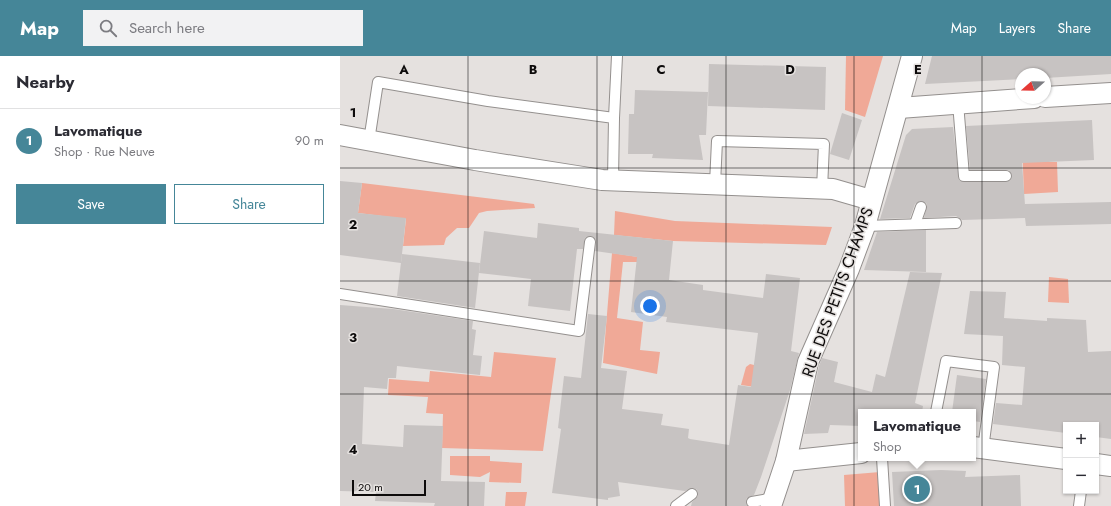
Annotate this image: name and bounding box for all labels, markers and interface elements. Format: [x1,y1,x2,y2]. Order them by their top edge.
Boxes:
search box [83,10,363,46]
text: Map [20,15,59,42]
icon: search [97,17,119,39]
text: Search here [129,17,205,39]
text: Map [951,18,977,38]
text: Layers [999,18,1035,38]
text: Share [1057,18,1091,38]
text: A [398,60,409,79]
text: B [529,60,538,79]
text: C [656,60,666,79]
text: D [785,60,795,79]
text: E [914,60,922,79]
north arrow [1015,68,1051,104]
text: Nearby [16,70,74,94]
text: 1 [350,103,356,122]
text: Lavomatique [54,120,142,142]
text: 1 [26,131,32,150]
text: 90 m [295,131,324,150]
text: Shop · Rue Neuve [54,142,155,161]
button: Save [16,184,166,224]
button: Share [174,184,324,224]
street label: RUE DES PETITS CHAMPS [796,204,879,380]
text: 2 [349,215,357,234]
your location [640,296,660,316]
text: 3 [349,328,357,347]
popup [858,409,976,461]
text: Lavomatique [873,415,961,437]
map controls [1063,422,1099,494]
button: + [1063,422,1099,458]
text: Shop [873,437,901,456]
text: 4 [348,440,358,459]
button: − [1063,458,1099,494]
pin: 1 [904,474,930,504]
scale bar [352,478,426,497]
text: 20 m [358,479,383,495]

